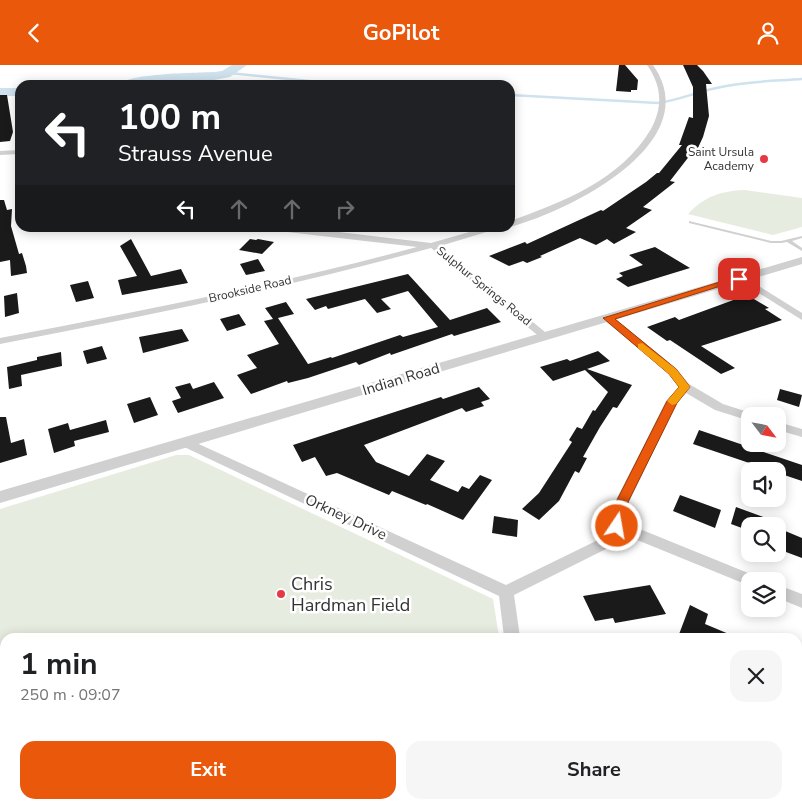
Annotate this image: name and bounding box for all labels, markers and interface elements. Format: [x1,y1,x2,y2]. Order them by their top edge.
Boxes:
text: GoPilot [363,18,439,48]
icon: back [20,19,48,47]
icon: person [754,19,782,47]
text: 100 m [118,94,221,141]
icon: left [35,100,100,165]
text: Strauss Avenue [118,139,273,169]
place label: Saint Ursula Academy [688,144,755,174]
marker: Saint Ursula Academy [758,153,770,165]
icon: left [172,195,200,223]
icon: ahead [225,195,253,223]
icon: ahead [278,195,306,223]
icon: right [331,195,359,223]
street label: Sulphur Springs Road [433,243,535,329]
pin [718,258,760,300]
icon: arrive [725,265,753,293]
street label: Brookside Road [207,272,293,306]
street label: Indian Road [360,358,442,400]
north arrow [741,407,786,453]
map controls [741,407,786,617]
button: sound [741,462,786,507]
street label: Orkney Drive [302,489,390,545]
position arrow [590,499,642,551]
button: search [741,517,786,562]
place label: Chris Hardman Field [291,572,410,617]
button: layers [741,572,786,617]
marker: Chris Hardman Field [275,588,287,600]
text: 1 min [20,644,98,685]
button: close [730,650,782,702]
text: 250 m · 09:07 [20,684,121,706]
button: Exit [20,741,396,799]
button: Share [406,741,782,799]

